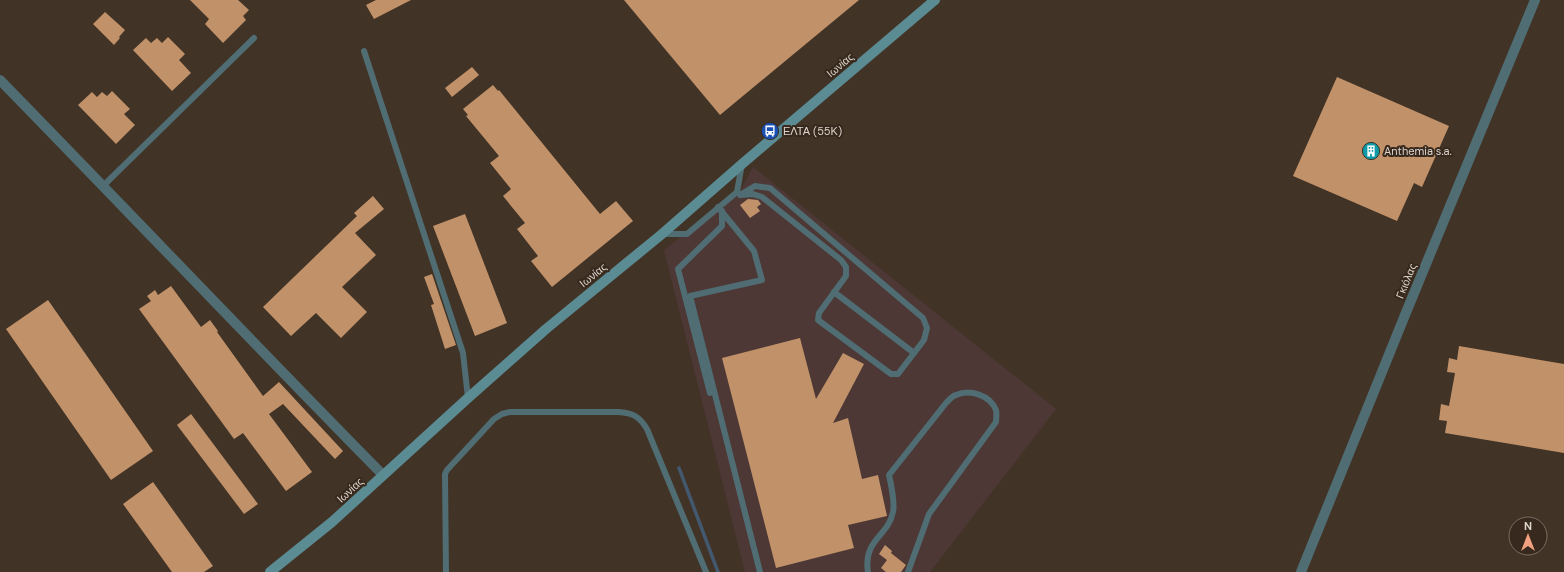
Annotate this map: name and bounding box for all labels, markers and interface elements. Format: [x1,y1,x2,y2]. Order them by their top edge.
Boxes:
street label: Ιωνίας [824,50,856,80]
bus stop icon: ΕΛΤΑ (55Κ) [760,121,780,141]
place label: ΕΛΤΑ (55Κ) [783,124,842,138]
building icon: Anthemia s.a. [1361,141,1381,161]
place label: Anthemia s.a. [1384,144,1452,158]
street label: Ιωνίας [576,260,610,290]
street label: Γκιόλας [1393,261,1419,301]
street label: Ιωνίας [334,474,366,506]
north arrow [1508,516,1548,556]
text: N [1524,519,1532,533]

